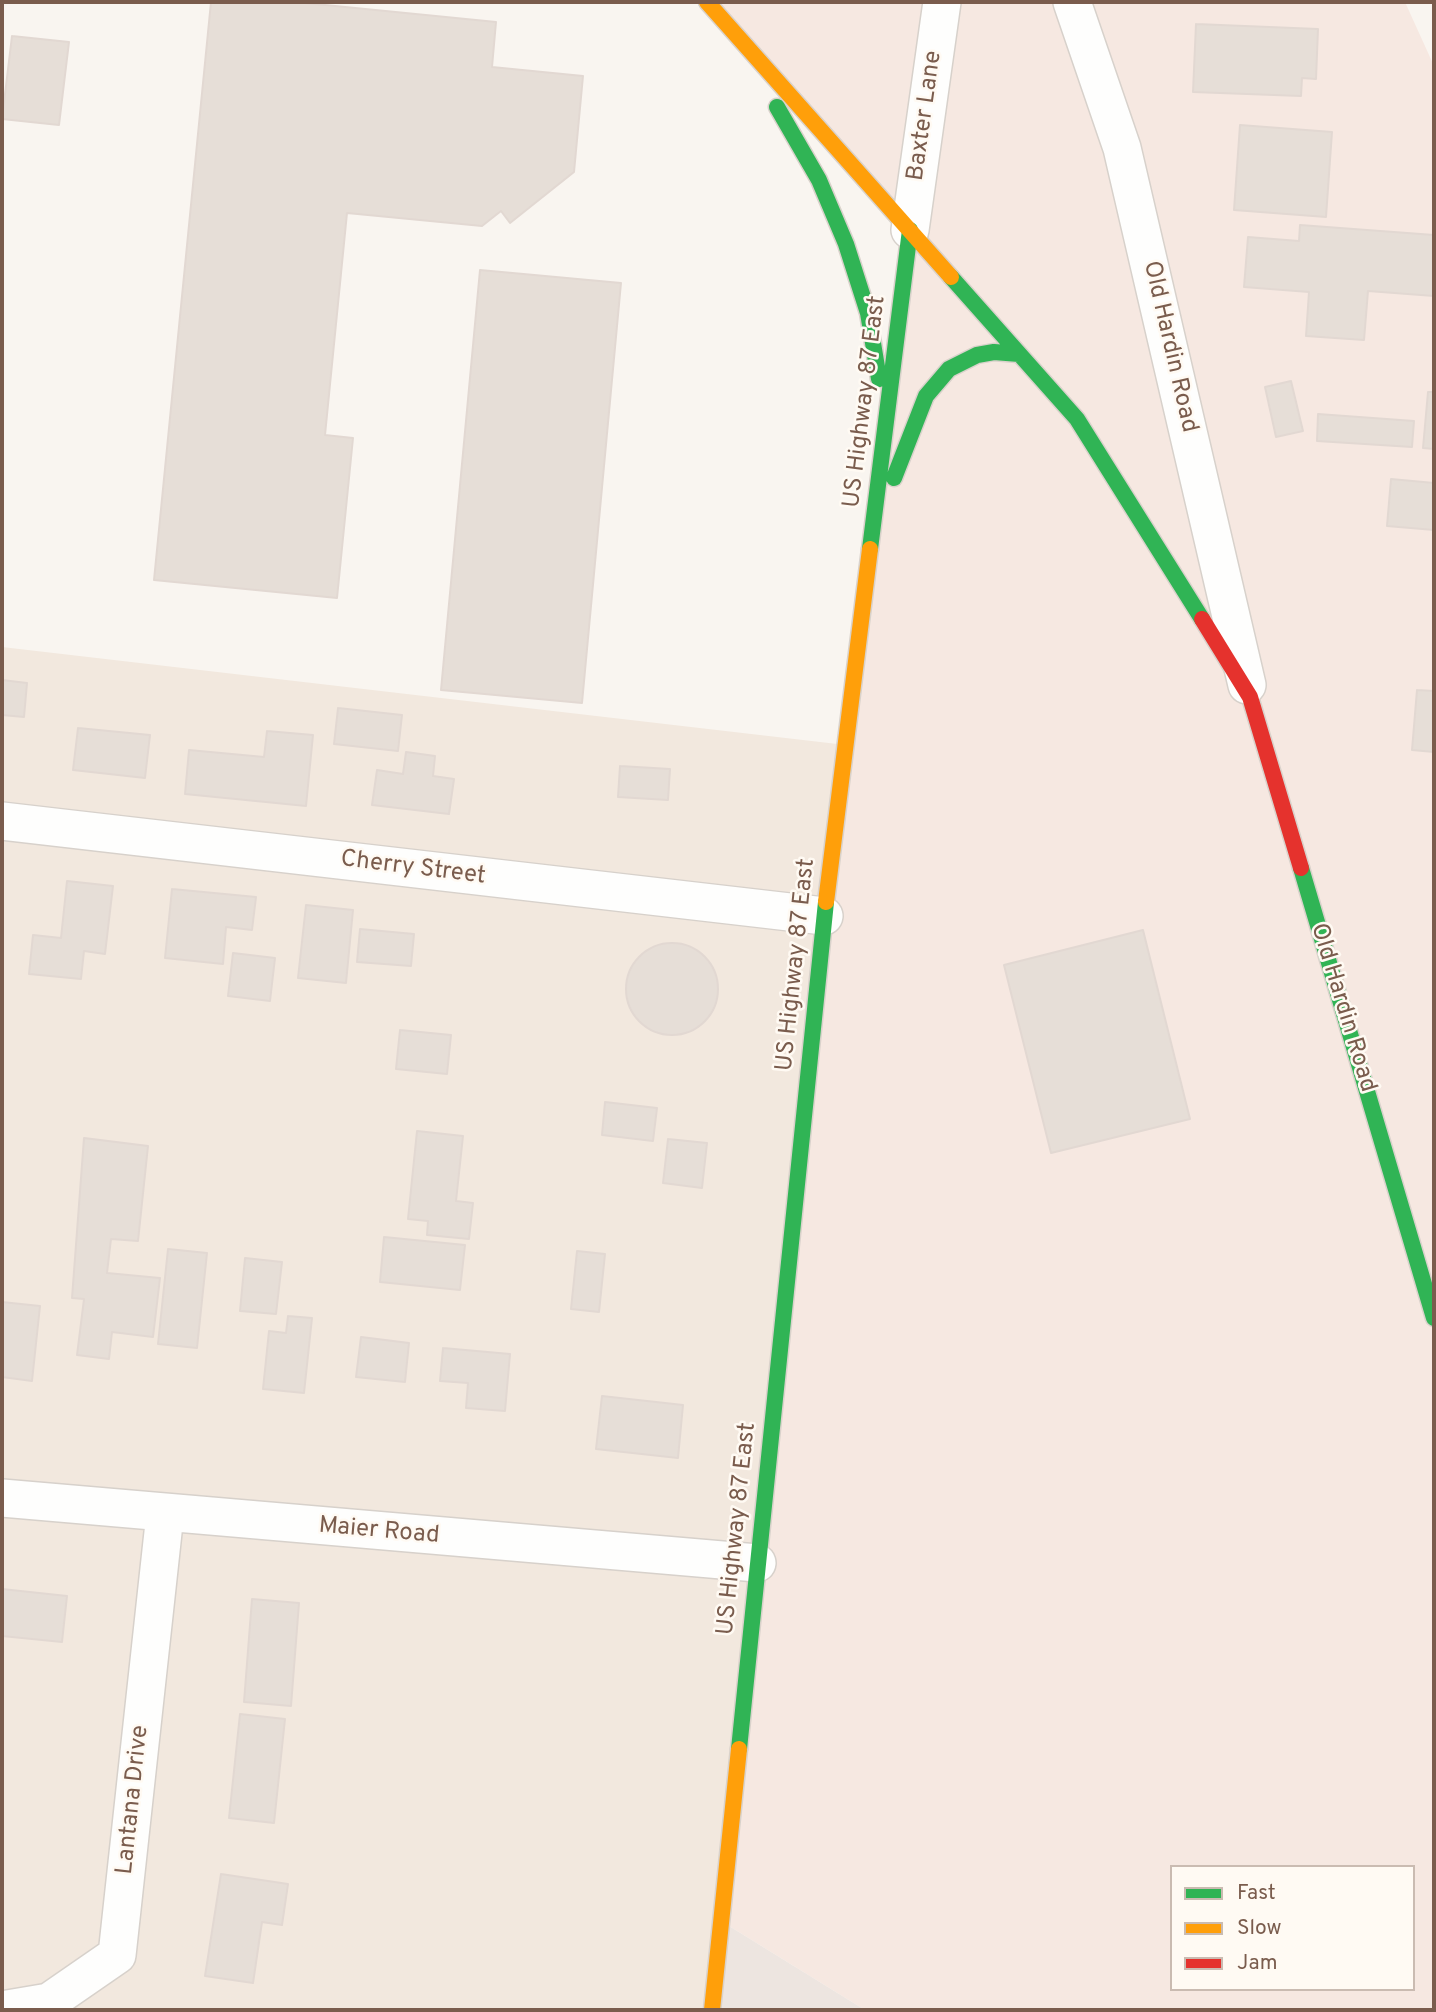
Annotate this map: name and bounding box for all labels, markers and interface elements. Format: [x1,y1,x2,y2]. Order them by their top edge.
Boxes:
street label: Baxter Lane [903,49,949,183]
street label: Old Hardin Road [1135,259,1203,435]
street label: US Highway 87 East [839,294,893,510]
street label: Cherry Street [339,846,487,892]
street label: US Highway 87 East [772,857,822,1073]
street label: Old Hardin Road [1303,920,1381,1096]
street label: US Highway 87 East [713,1421,763,1637]
street label: Maier Road [317,1512,441,1552]
street label: Lantana Drive [112,1724,156,1876]
legend [1170,1865,1415,1991]
text: Fast [1237,1880,1276,1907]
text: Slow [1237,1915,1282,1942]
text: Jam [1237,1950,1278,1977]

